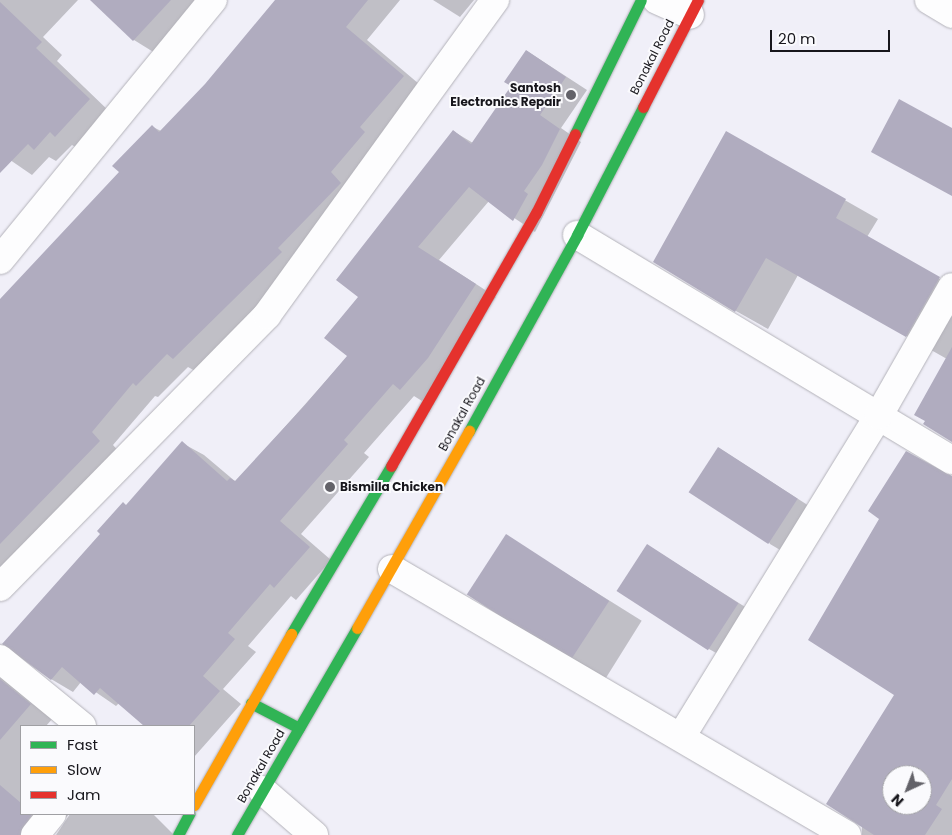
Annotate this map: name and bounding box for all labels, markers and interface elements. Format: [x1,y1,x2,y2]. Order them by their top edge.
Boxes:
street label: Bonakal Road [627,17,677,97]
scale bar [772,20,892,52]
text: 20 m [778,28,816,49]
place label: Santosh Electronics Repair [450,81,561,109]
marker: Santosh Electronics Repair [565,89,577,101]
street label: Bonakal Road [436,374,488,454]
place label: Bismilla Chicken [340,480,443,494]
marker: Bismilla Chicken [324,481,336,493]
legend [20,725,195,815]
street label: Bonakal Road [234,727,288,805]
text: Fast [67,734,98,755]
text: Slow [67,759,101,780]
north arrow [882,765,932,815]
text: Jam [67,784,101,805]
text: N [887,789,908,811]

